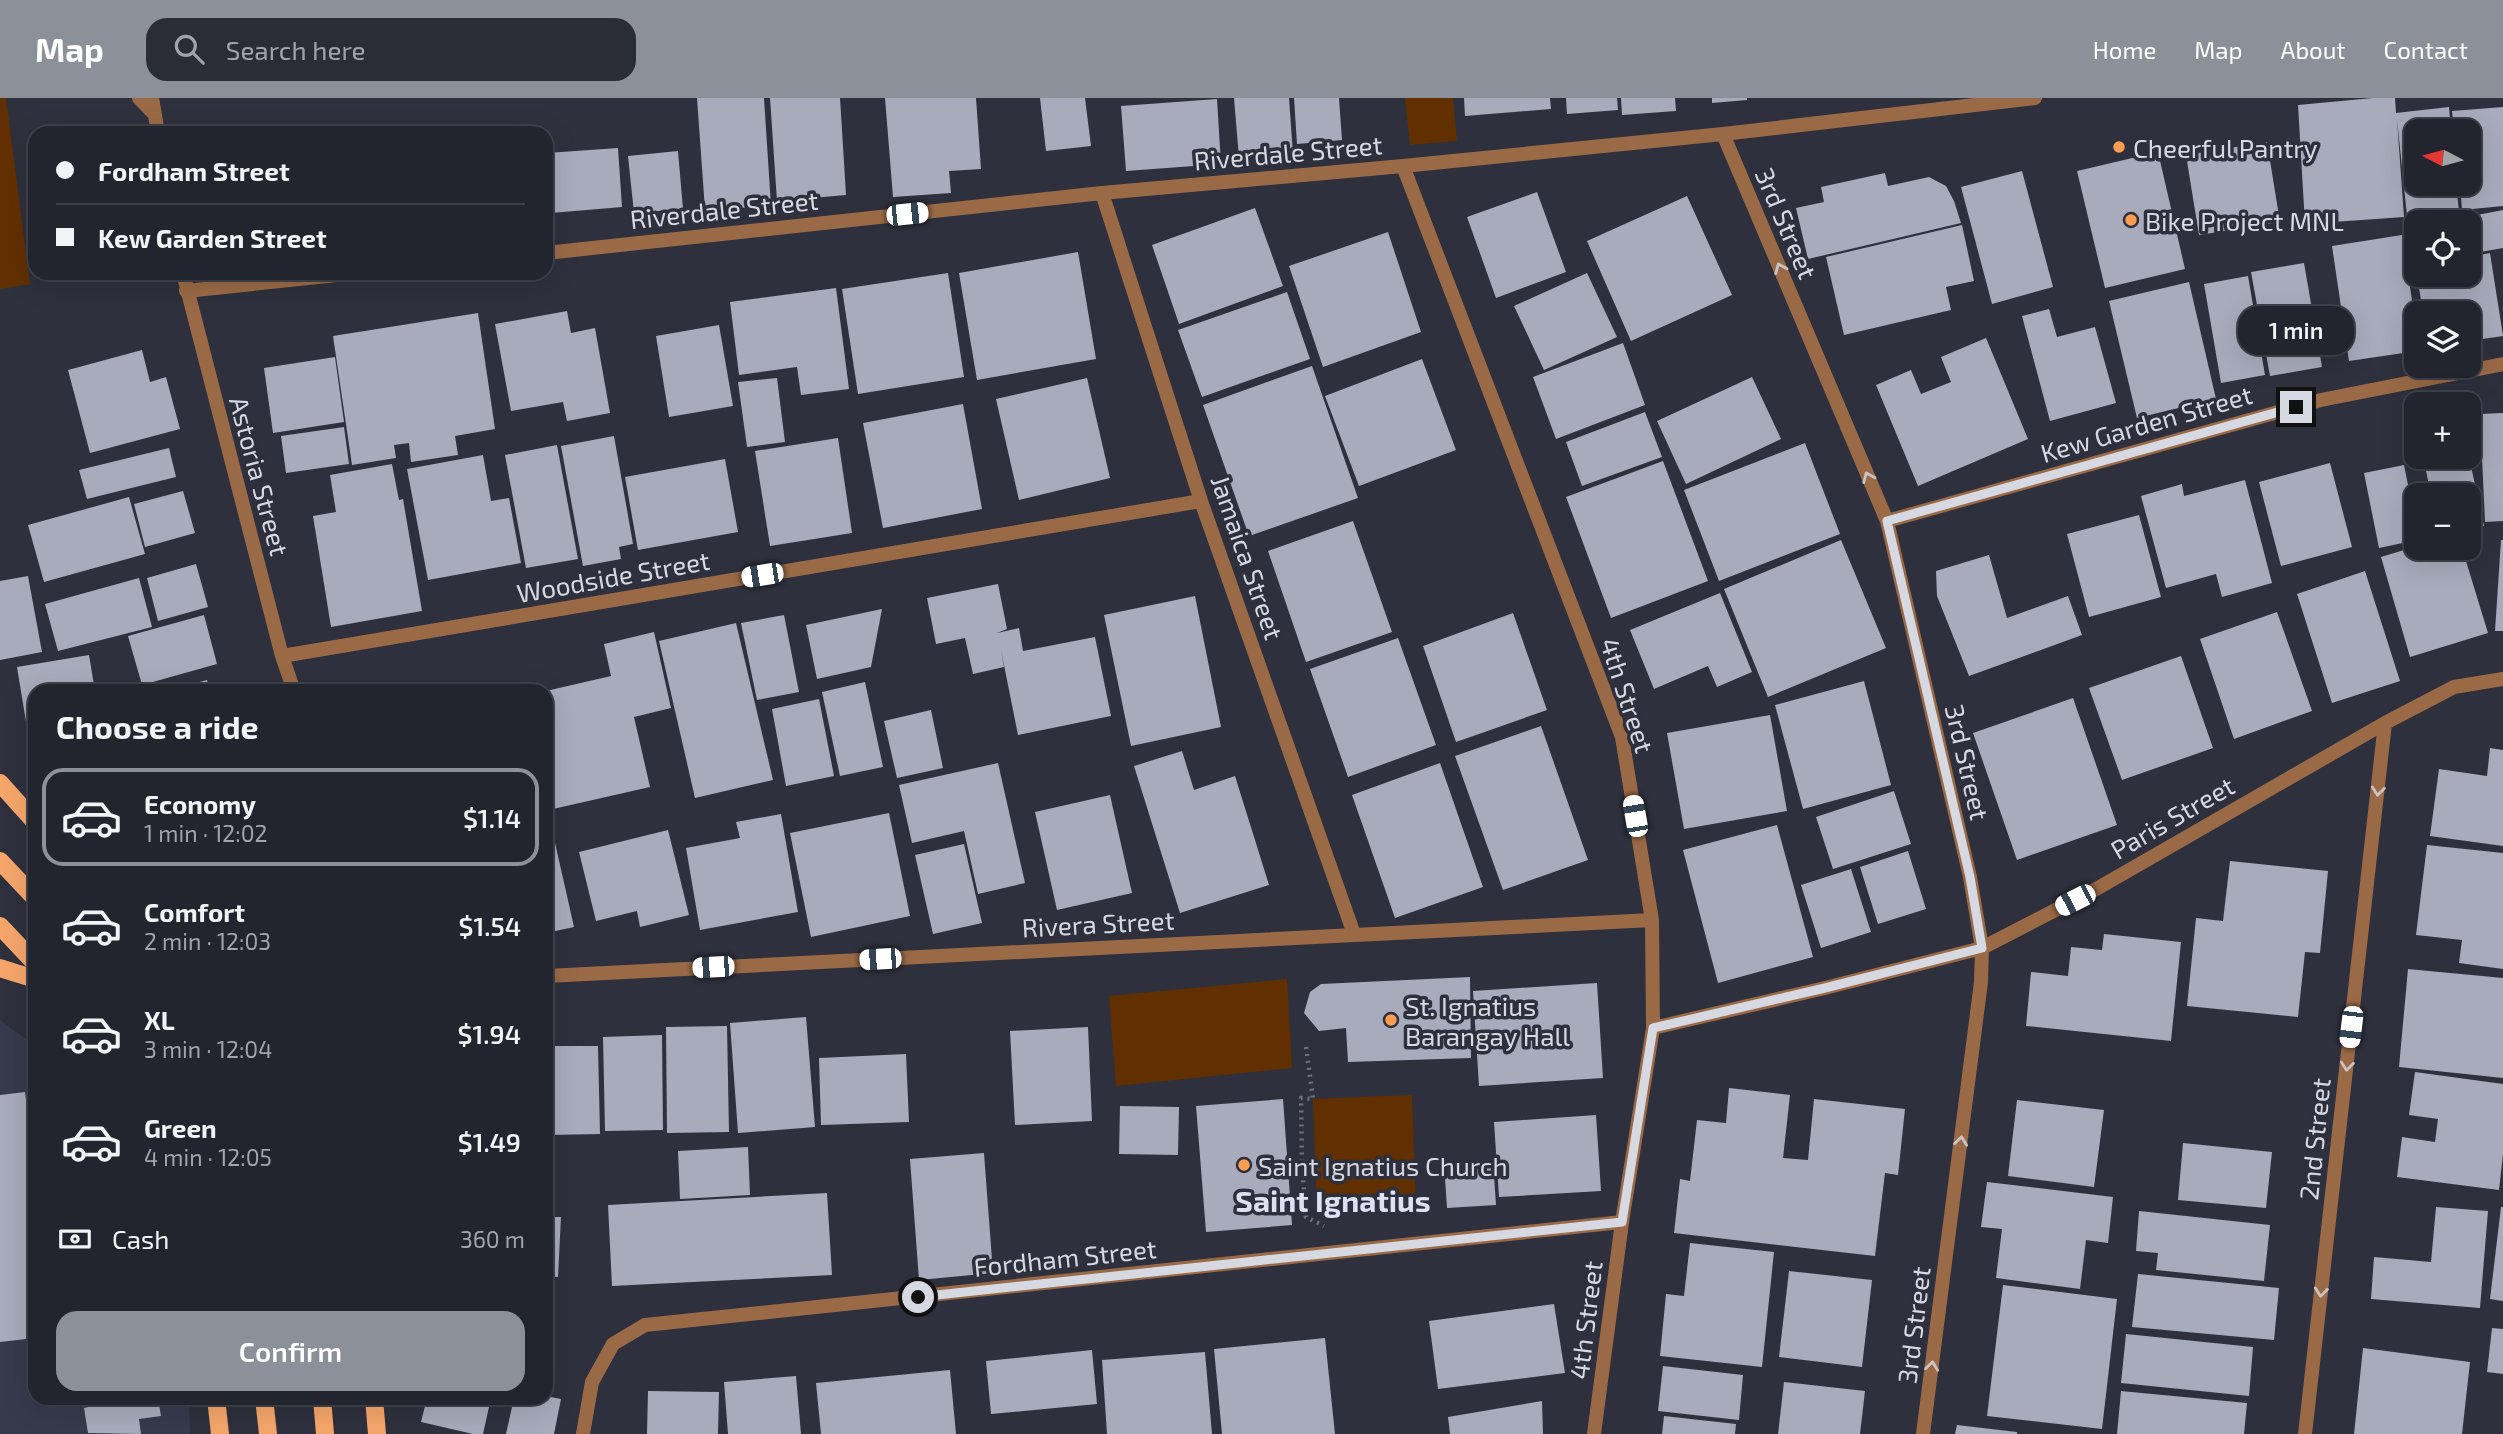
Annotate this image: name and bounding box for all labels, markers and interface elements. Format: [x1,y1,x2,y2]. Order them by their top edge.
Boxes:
search box [146,18,636,81]
text: Map [35,29,104,69]
icon: search [170,30,208,68]
text: Search here [226,34,365,65]
text: Home [2093,35,2156,64]
text: Map [2194,35,2242,64]
text: About [2280,35,2346,64]
text: Contact [2384,35,2468,64]
north arrow [2404,119,2482,196]
map controls [2404,119,2481,560]
street label: Riverdale Street [1192,128,1384,176]
place label: Cheerful Pantry [2133,132,2318,163]
marker: Cheerful Pantry [2111,139,2127,155]
text: Fordham Street [98,155,290,186]
street label: 3rd Street [1750,163,1824,283]
street label: Riverdale Street [628,184,820,234]
car [886,201,929,227]
place label: Bike Project MNL [2145,205,2344,236]
button: locate [2404,210,2481,287]
marker: Bike Project MNL [2123,212,2139,228]
text: Kew Garden Street [98,222,327,253]
one-way arrow [1774,262,1788,274]
button: layers [2404,301,2481,378]
callout: 1 min [2238,306,2354,354]
text: 1 min [2269,316,2323,344]
street label: Kew Garden Street [2037,378,2255,468]
route end [2280,391,2312,423]
button: + [2404,392,2481,469]
street label: Astoria Street [224,393,296,559]
street label: Jamaica Street [1205,471,1291,643]
one-way arrow [1863,472,1877,484]
button: − [2404,483,2481,560]
street label: Woodside Street [514,544,712,608]
car [740,561,785,589]
street label: 4th Street [1595,634,1661,756]
street label: 3rd Street [1940,701,1996,823]
text: Choose a ride [56,707,259,745]
street label: Paris Street [2105,769,2239,865]
icon: car [60,786,123,849]
one-way arrow [2370,786,2385,797]
text: Economy [144,788,256,819]
car [1622,793,1649,839]
text: $1.14 [463,802,521,833]
text: 1 min · 12:02 [144,819,268,847]
car [2052,881,2099,919]
icon: car [60,894,123,957]
text: Comfort [144,896,245,927]
street label: Rivera Street [1021,904,1175,942]
text: $1.54 [459,910,521,941]
text: 2 min · 12:03 [144,927,271,955]
car [859,947,902,971]
car [692,955,735,979]
place label: St. Ignatius Barangay Hall [1405,990,1570,1051]
icon: car [60,1002,123,1065]
text: XL [144,1004,175,1035]
car [2339,1005,2364,1049]
marker: St. Ignatius Barangay Hall [1383,1012,1399,1028]
text: $1.94 [458,1018,521,1049]
text: 3 min · 12:04 [144,1035,272,1063]
one-way arrow [2339,1060,2354,1072]
street label: 2nd Street [2292,1076,2336,1202]
icon: car [60,1110,123,1173]
text: Green [144,1112,217,1143]
text: $1.49 [458,1126,521,1157]
one-way arrow [1953,1135,1968,1146]
text: 4 min · 12:05 [144,1143,272,1171]
place label: Saint Ignatius Church [1258,1150,1508,1181]
marker: Saint Ignatius Church [1236,1157,1252,1173]
district label: Saint Ignatius [1235,1182,1431,1218]
icon: cash [56,1220,94,1258]
text: Cash [112,1223,169,1254]
text: 360 m [460,1225,525,1253]
street label: Fordham Street [972,1232,1158,1282]
street label: 4th Street [1562,1259,1608,1381]
street label: 3rd Street [1890,1265,1936,1385]
route start [902,1281,934,1313]
one-way arrow [2314,1286,2329,1298]
button: Confirm [56,1311,525,1391]
one-way arrow [1924,1360,1939,1372]

